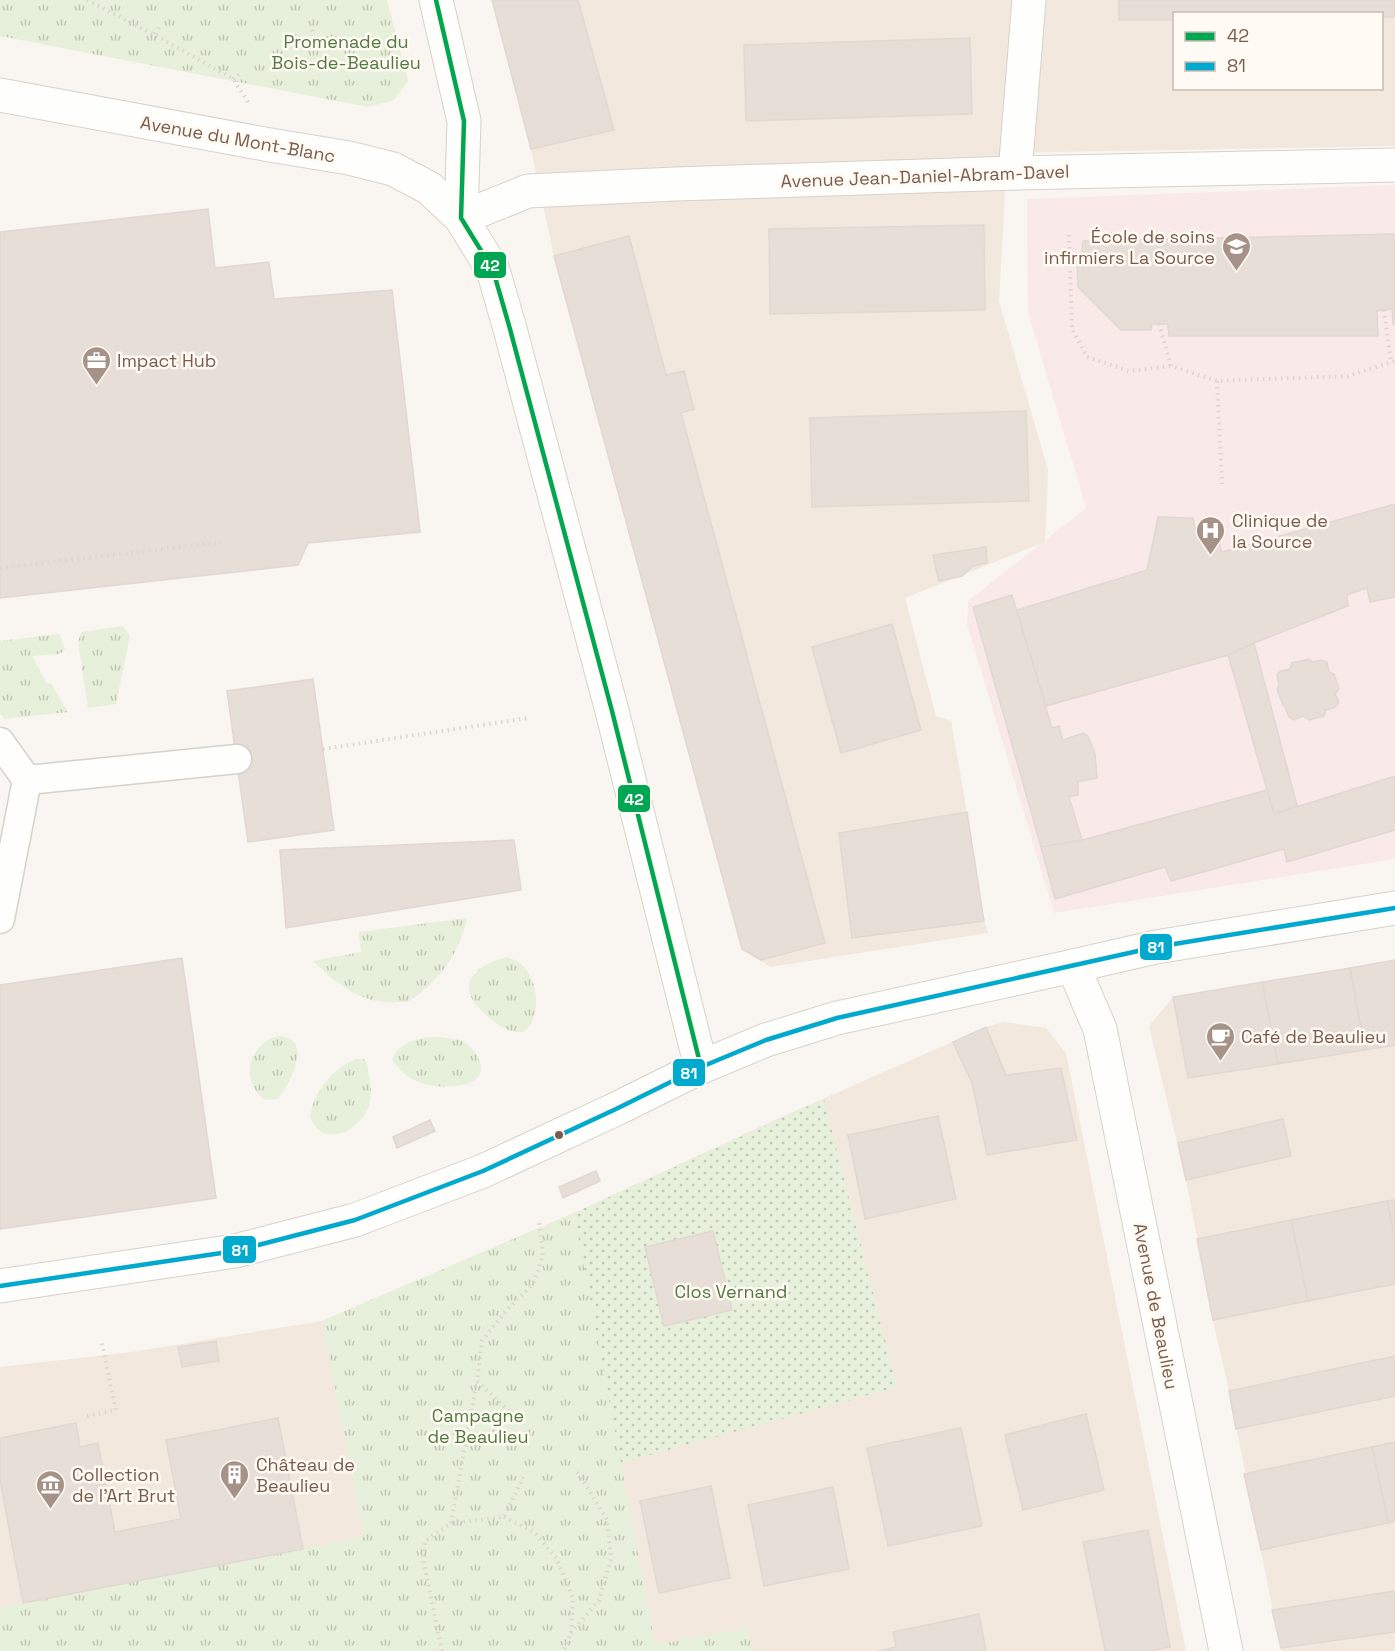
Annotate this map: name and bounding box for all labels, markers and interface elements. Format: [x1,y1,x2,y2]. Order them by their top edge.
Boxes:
legend [1173,12,1383,90]
text: 42 [1227,24,1249,47]
park label: Promenade du Bois-de-Beaulieu [271,30,421,74]
text: 81 [1227,54,1246,77]
street label: Avenue du Mont-Blanc [139,111,337,167]
street label: Avenue Jean-Daniel-Abram-Davel [780,159,1070,193]
place label: École de soins infirmiers La Source [1044,225,1215,269]
school or university icon: École de soins infirmiers La Source [1220,230,1252,272]
line badge: 42 [473,251,507,279]
text: 42 [480,255,500,276]
office icon: Impact Hub [80,344,112,386]
place label: Impact Hub [117,349,216,372]
place label: Clinique de la Source [1232,509,1328,553]
hospital icon: Clinique de la Source [1195,514,1227,556]
line badge: 42 [617,784,651,813]
text: 42 [624,789,644,810]
line badge: 81 [1139,933,1173,961]
text: 81 [1148,937,1164,958]
cafe icon: Café de Beaulieu [1204,1020,1236,1062]
place label: Café de Beaulieu [1241,1025,1386,1048]
line badge: 81 [672,1058,706,1087]
text: 81 [681,1063,697,1084]
unlabelled marker [553,1129,565,1141]
street label: Avenue de Beaulieu [1129,1221,1183,1391]
line badge: 81 [222,1235,257,1264]
text: 81 [232,1240,248,1261]
park label: Clos Vernand [675,1280,787,1303]
park label: Campagne de Beaulieu [427,1404,529,1448]
place label: Château de Beaulieu [256,1453,355,1497]
building icon: Château de Beaulieu [219,1458,251,1500]
place label: Collection de l’Art Brut [72,1463,175,1507]
museum icon: Collection de l’Art Brut [35,1468,67,1510]

